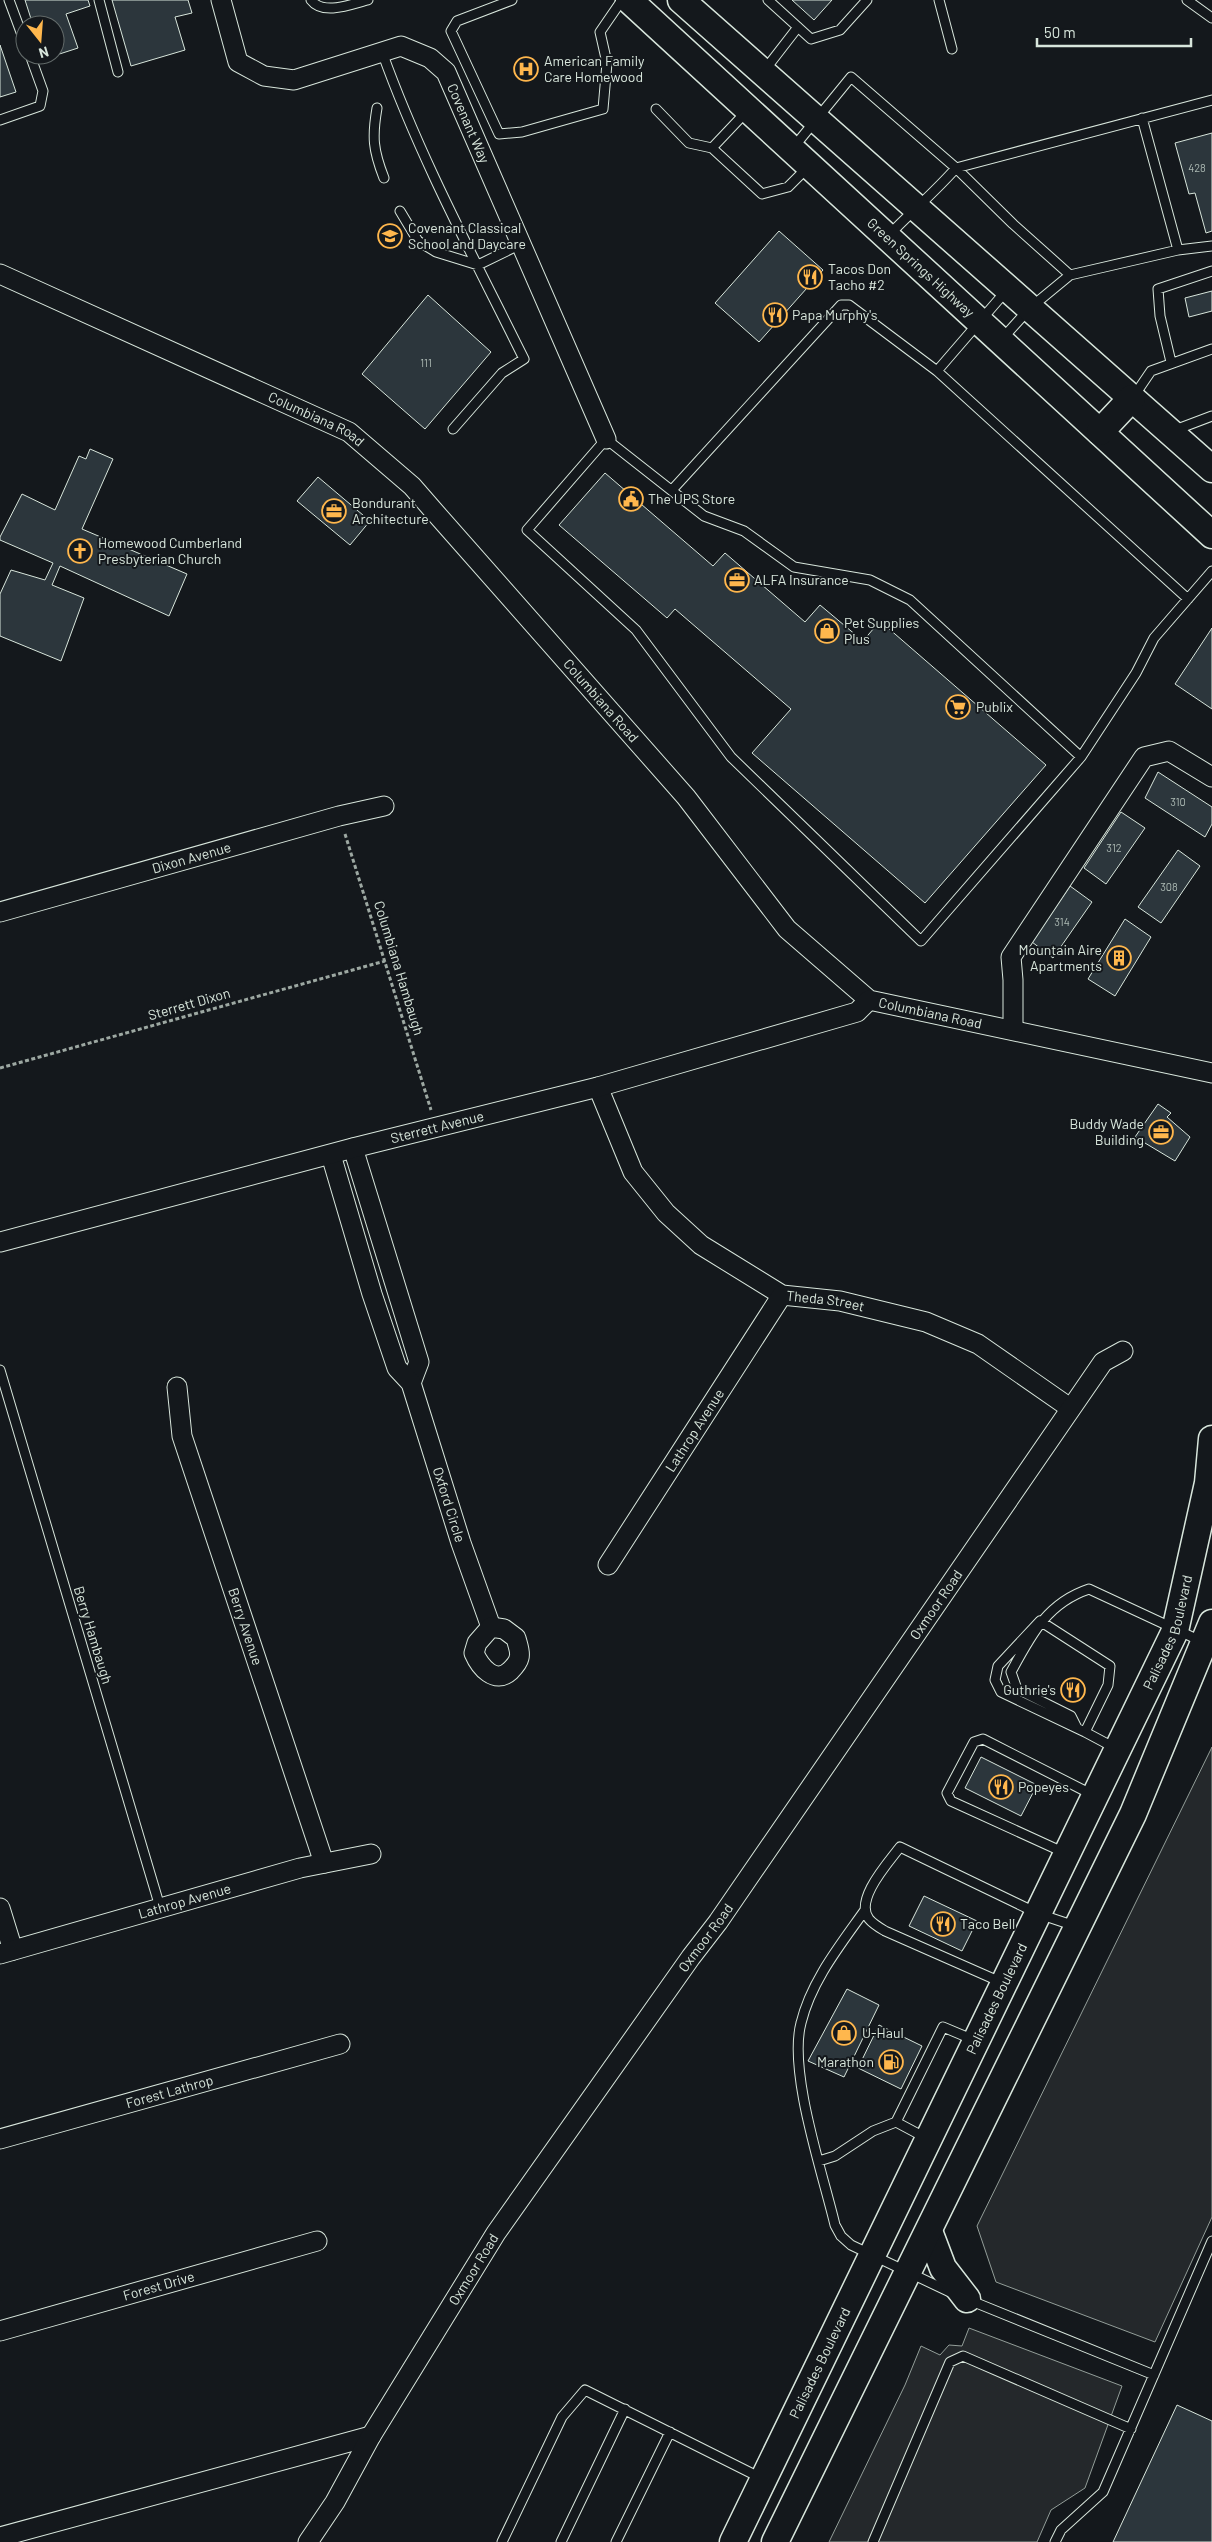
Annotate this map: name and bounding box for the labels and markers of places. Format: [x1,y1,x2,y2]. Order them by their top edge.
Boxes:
place label: American Family Care Homewood [544,52,645,85]
hospital icon: American Family Care Homewood [513,56,539,82]
place label: Covenant Classical School and Daycare [408,219,526,252]
school or university icon: Covenant Classical School and Daycare [377,223,403,249]
place label: Tacos Don Tacho #2 [828,260,891,293]
restaurant icon: Tacos Don Tacho #2 [797,264,823,290]
restaurant icon: Papa Murphy's [762,302,788,328]
place label: Papa Murphy's [792,306,878,323]
public building icon: The UPS Store [618,486,644,512]
place label: The UPS Store [648,490,735,507]
place label: Bondurant Architecture [352,494,429,527]
office icon: Bondurant Architecture [321,498,347,524]
place label: Homewood Cumberland Presbyterian Church [98,534,242,567]
church icon: Homewood Cumberland Presbyterian Church [67,538,93,564]
office icon: ALFA Insurance [724,567,750,593]
place label: ALFA Insurance [754,571,849,588]
place label: Pet Supplies Plus [844,614,920,647]
shop icon: Pet Supplies Plus [814,618,840,644]
supermarket icon: Publix [945,694,971,720]
place label: Publix [976,698,1013,715]
place label: Mountain Aire Apartments [1019,941,1102,974]
building icon: Mountain Aire Apartments [1106,945,1132,971]
place label: Buddy Wade Building [1069,1115,1144,1148]
office icon: Buddy Wade Building [1148,1119,1174,1145]
restaurant icon: Guthrie's [1060,1677,1086,1703]
place label: Guthrie's [1003,1681,1056,1698]
restaurant icon: Popeyes [988,1774,1014,1800]
place label: Popeyes [1018,1778,1069,1795]
restaurant icon: Taco Bell [930,1911,956,1937]
place label: Taco Bell [960,1915,1015,1932]
shop icon: U-Haul [831,2020,857,2046]
place label: U-Haul [862,2024,904,2041]
fuel station icon: Marathon [878,2049,904,2075]
place label: Marathon [817,2053,874,2070]

